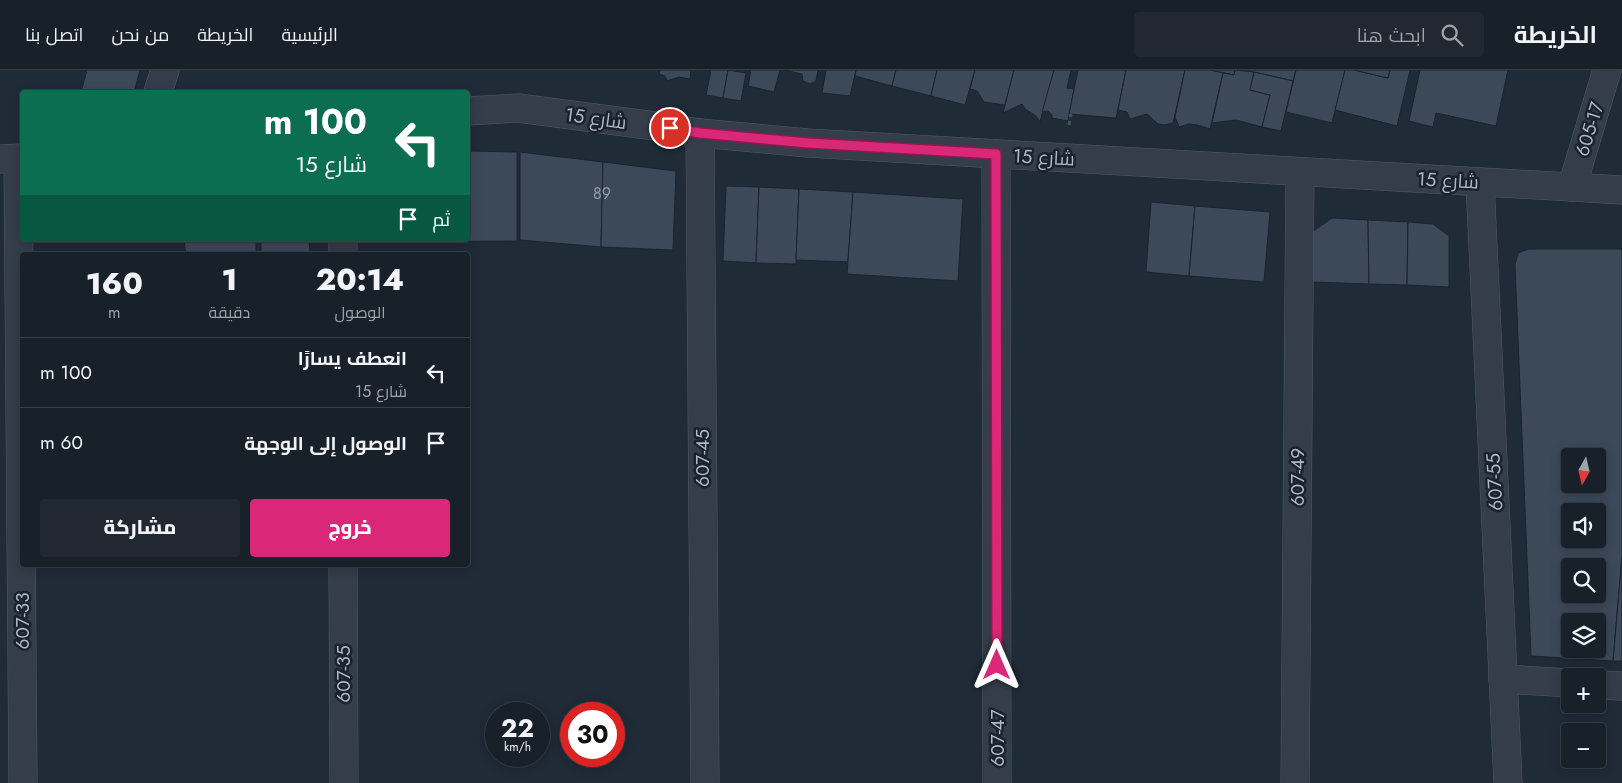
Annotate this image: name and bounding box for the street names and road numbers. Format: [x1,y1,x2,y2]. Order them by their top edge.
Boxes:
street label: 605-17 [1568,99,1611,160]
street label: شارع 15 [563,101,628,136]
street label: شارع 15 [1012,142,1076,173]
street label: شارع 15 [1416,165,1480,196]
street label: 607-45 [689,429,716,487]
street label: 607-49 [1284,448,1311,506]
street label: 607-55 [1480,452,1509,512]
street label: 607-33 [9,592,36,650]
street label: 607-35 [330,645,357,703]
street label: 607-47 [984,709,1011,767]

